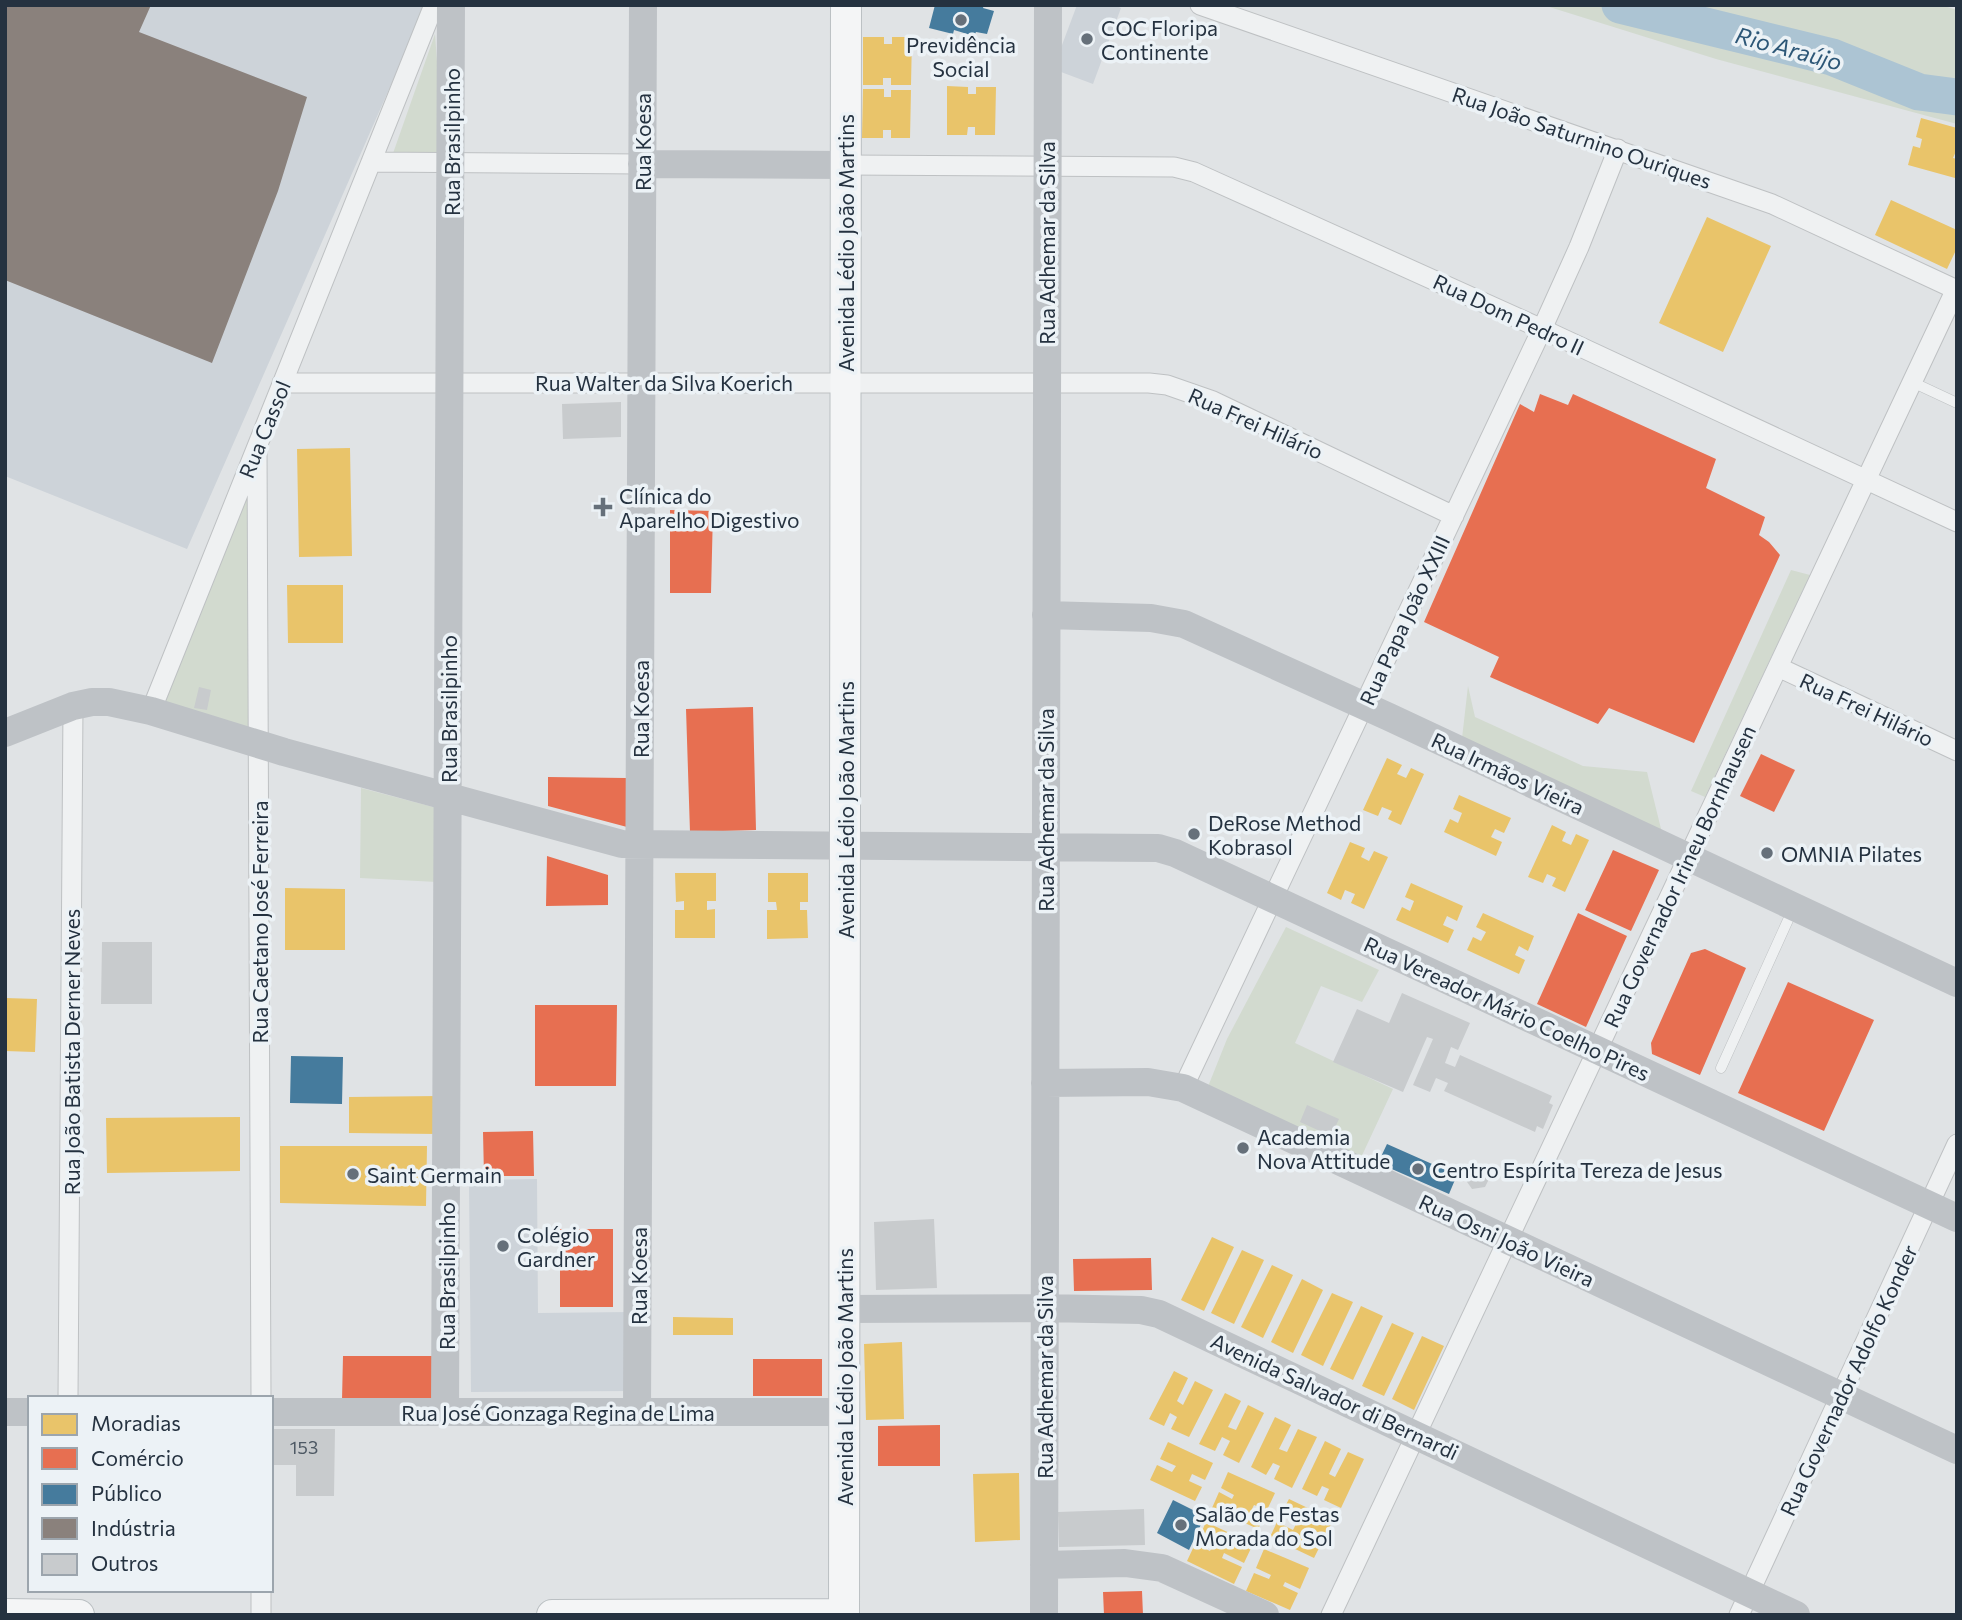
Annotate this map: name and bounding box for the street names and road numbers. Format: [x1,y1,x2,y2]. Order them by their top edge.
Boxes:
street label: Rua Brasilpinho [439,68,464,216]
street label: Rua João Saturnino Ouriques [1449,81,1715,193]
street label: Rua Koesa [630,93,655,191]
street label: Avenida Lédio João Martins [833,114,858,372]
street label: Rua Adhemar da Silva [1034,141,1059,345]
street label: Rua Dom Pedro II [1430,268,1588,360]
street label: Rua Walter da Silva Koerich [535,370,793,395]
street label: Rua Cassol [233,377,295,481]
street label: Rua Frei Hilário [1185,382,1327,464]
street label: Rua Papa João XXIII [1354,531,1454,709]
street label: Rua Brasilpinho [436,635,461,783]
street label: Rua Koesa [628,660,653,758]
street label: Rua Frei Hilário [1796,667,1938,751]
street label: Avenida Lédio João Martins [833,681,858,939]
street label: Rua Adhemar da Silva [1033,708,1058,912]
street label: Rua Governador Irineu Bornhausen [1598,721,1760,1031]
street label: Rua Irmãos Vieira [1428,727,1588,819]
street label: Rua Caetano José Ferreira [247,801,272,1044]
street label: Rua João Batista Derner Neves [59,909,84,1195]
street label: Rua Vereador Mário Coelho Pires [1360,931,1654,1085]
street label: Rua Osni João Vieira [1415,1188,1599,1292]
street label: Rua Brasilpinho [434,1202,459,1350]
street label: Rua Koesa [626,1227,651,1325]
street label: Rua Governador Adolfo Konder [1774,1241,1922,1519]
street label: Avenida Lédio João Martins [832,1248,857,1506]
street label: Rua Adhemar da Silva [1032,1275,1057,1479]
street label: Avenida Salvador di Bernardi [1207,1328,1463,1464]
street label: Rua José Gonzaga Regina de Lima [401,1400,715,1425]

